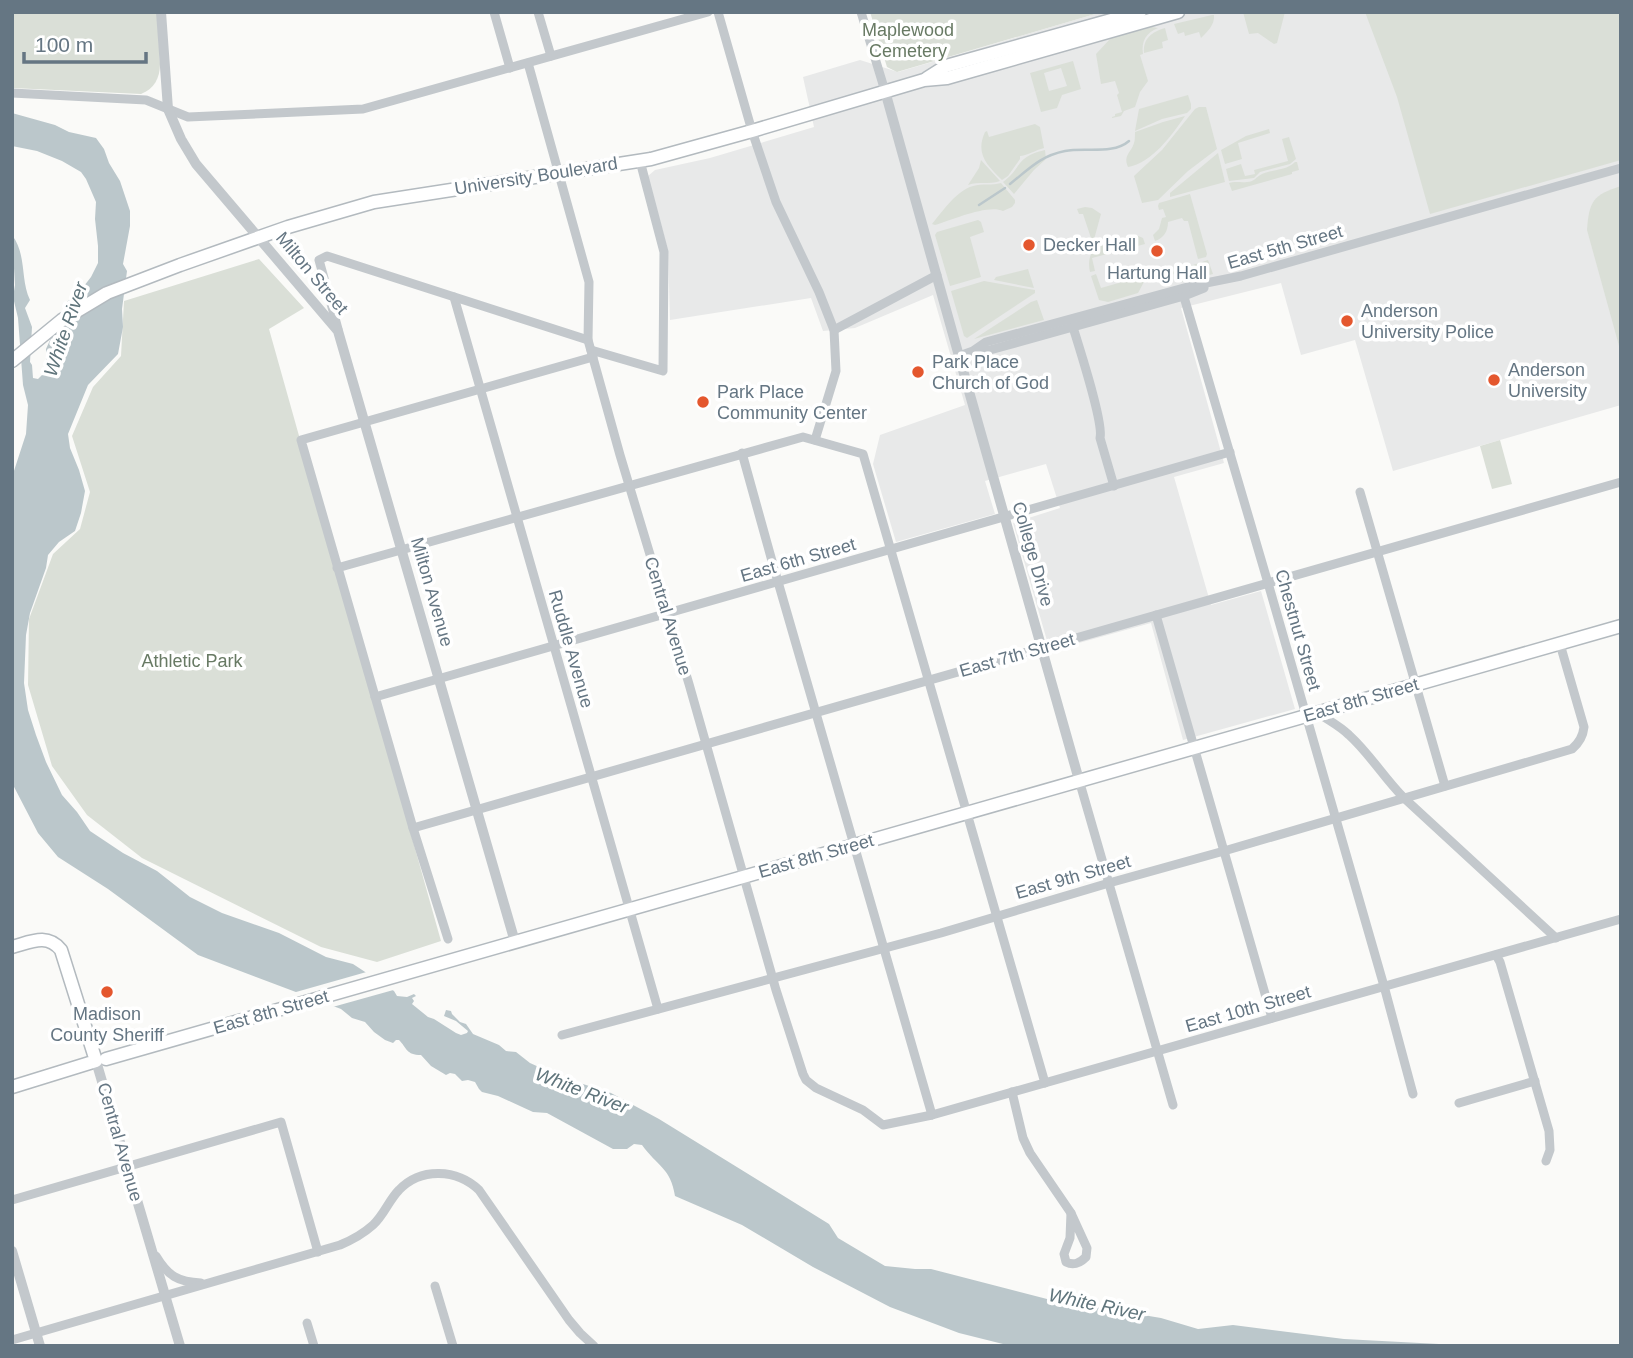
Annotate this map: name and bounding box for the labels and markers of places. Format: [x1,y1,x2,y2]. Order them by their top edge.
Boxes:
place label: Decker Hall [1043,235,1136,255]
marker: Decker Hall [1021,237,1037,253]
marker: Hartung Hall [1149,243,1165,259]
place label: Hartung Hall [1107,263,1207,283]
place label: Anderson University Police [1361,301,1494,342]
marker: Anderson University Police [1339,313,1355,329]
place label: Park Place Church of God [932,352,1049,393]
place label: Anderson University [1508,360,1587,401]
marker: Park Place Church of God [910,364,926,380]
marker: Anderson University [1486,372,1502,388]
place label: Park Place Community Center [717,382,867,423]
marker: Park Place Community Center [695,394,711,410]
marker: Madison County Sheriff [99,984,115,1000]
place label: Madison County Sheriff [50,1004,165,1045]

